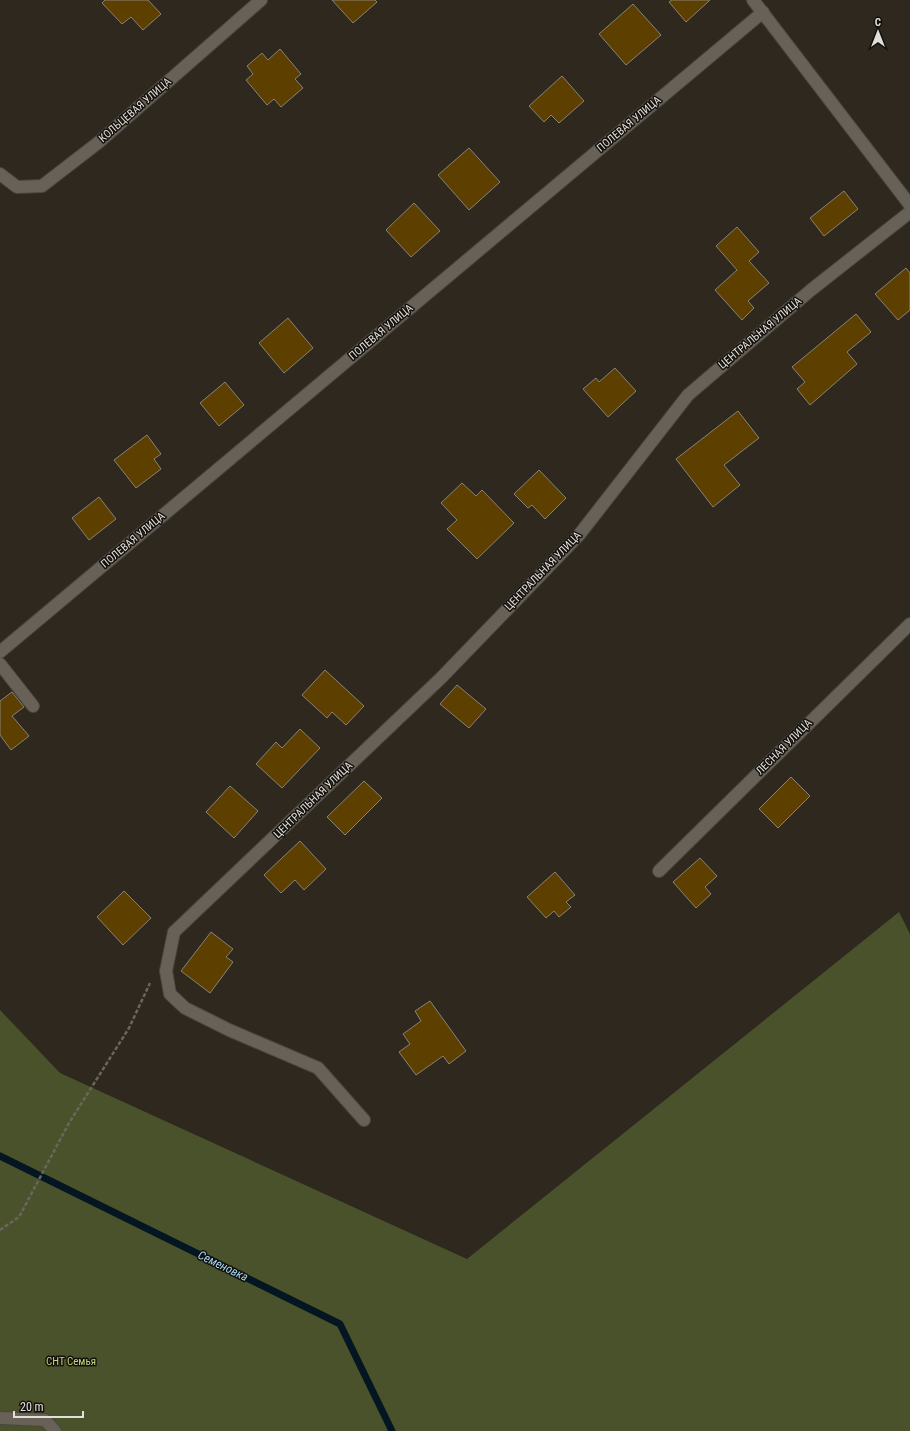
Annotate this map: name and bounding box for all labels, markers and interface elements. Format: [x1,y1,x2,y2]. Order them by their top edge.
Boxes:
north arrow [858,12,898,52]
text: С [875,16,881,29]
street label: КОЛЬЦЕВАЯ УЛИЦА [96,75,174,145]
street label: ПОЛЕВАЯ УЛИЦА [594,93,664,154]
street label: ЦЕНТРАЛЬНАЯ УЛИЦА [716,294,805,371]
street label: ПОЛЕВАЯ УЛИЦА [346,301,416,362]
street label: ПОЛЕВАЯ УЛИЦА [98,509,168,570]
street label: ЦЕНТРАЛЬНАЯ УЛИЦА [502,529,584,613]
street label: ЛЕСНАЯ УЛИЦА [754,716,815,777]
street label: ЦЕНТРАЛЬНАЯ УЛИЦА [271,759,355,841]
water label: Семеновка [196,1248,250,1284]
park label: СНТ Семья [46,1355,96,1368]
scale bar [14,1393,83,1419]
text: 20 m [20,1400,44,1414]

